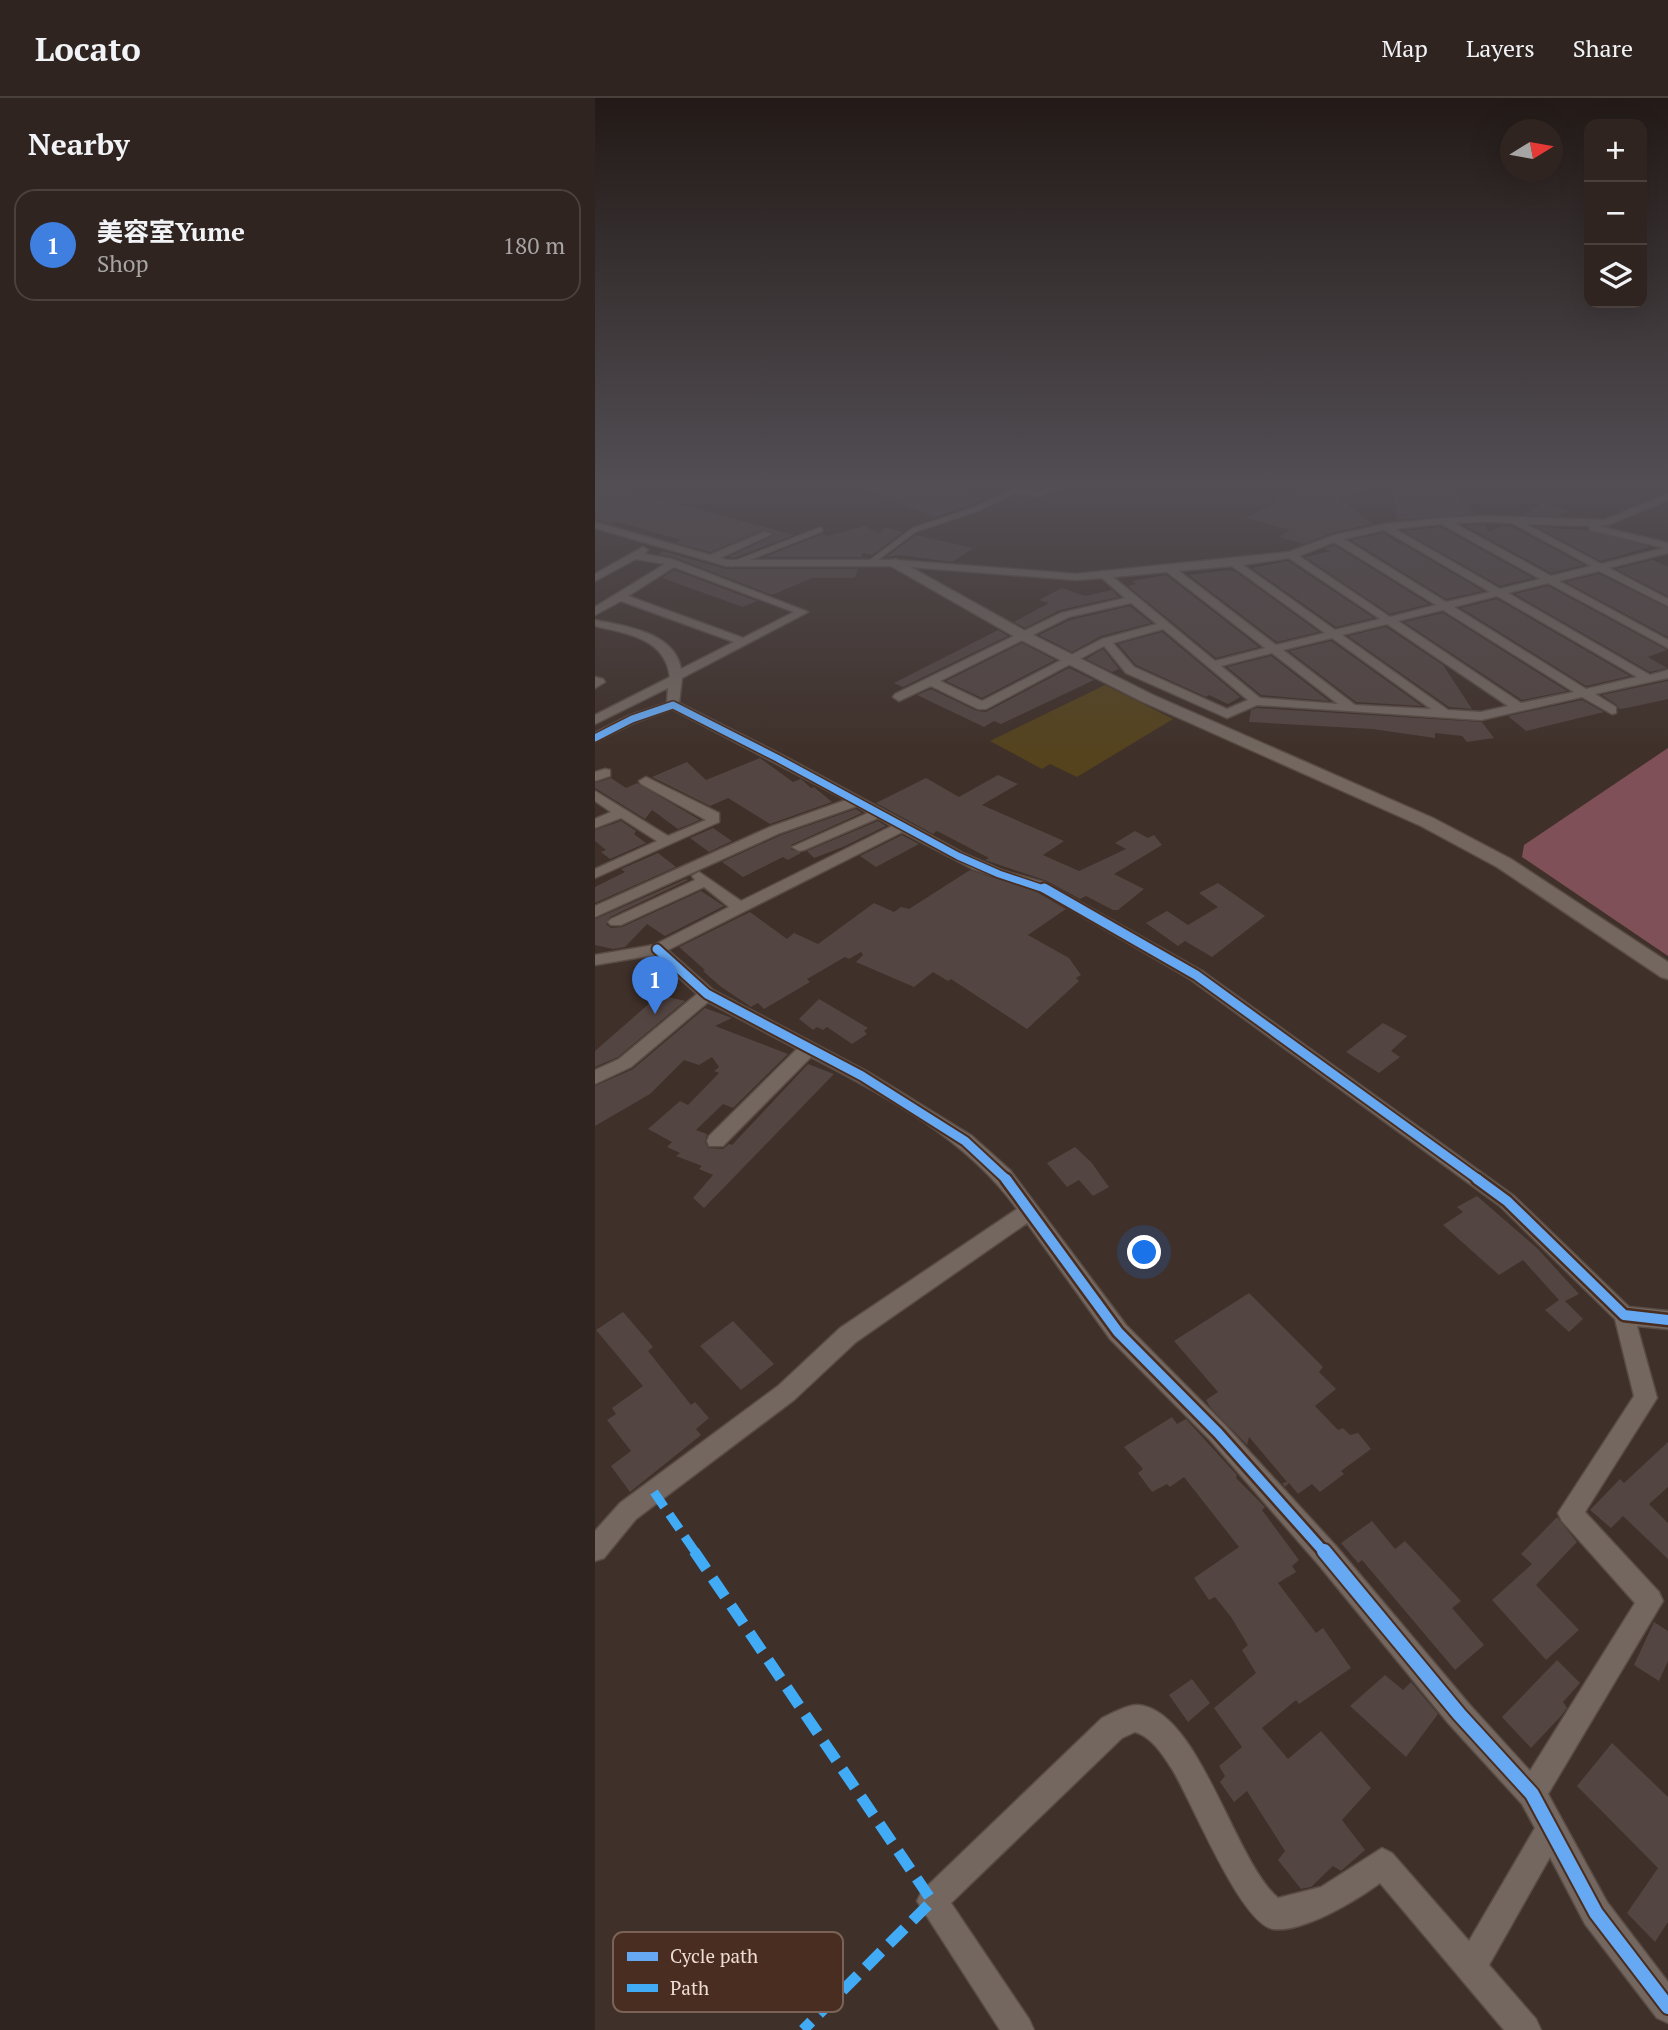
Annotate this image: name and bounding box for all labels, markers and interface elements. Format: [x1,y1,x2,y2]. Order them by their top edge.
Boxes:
text: Locato [35,27,141,70]
text: Map [1381,32,1428,64]
text: Layers [1466,32,1535,64]
text: Share [1573,32,1633,64]
north arrow [1500,119,1563,182]
map controls [1584,119,1647,308]
button: + [1584,119,1647,182]
text: Nearby [28,124,130,164]
button: − [1584,182,1647,245]
text: 美容室Yume [97,214,245,248]
text: 1 [47,230,60,261]
text: 180 m [503,230,565,261]
button: layers [1584,245,1647,308]
text: Shop [97,248,149,279]
pin: 1 [632,956,678,1014]
your location [1127,1235,1161,1269]
legend [613,1932,843,2012]
text: Cycle path [670,1943,758,1968]
text: Path [670,1975,709,2000]

